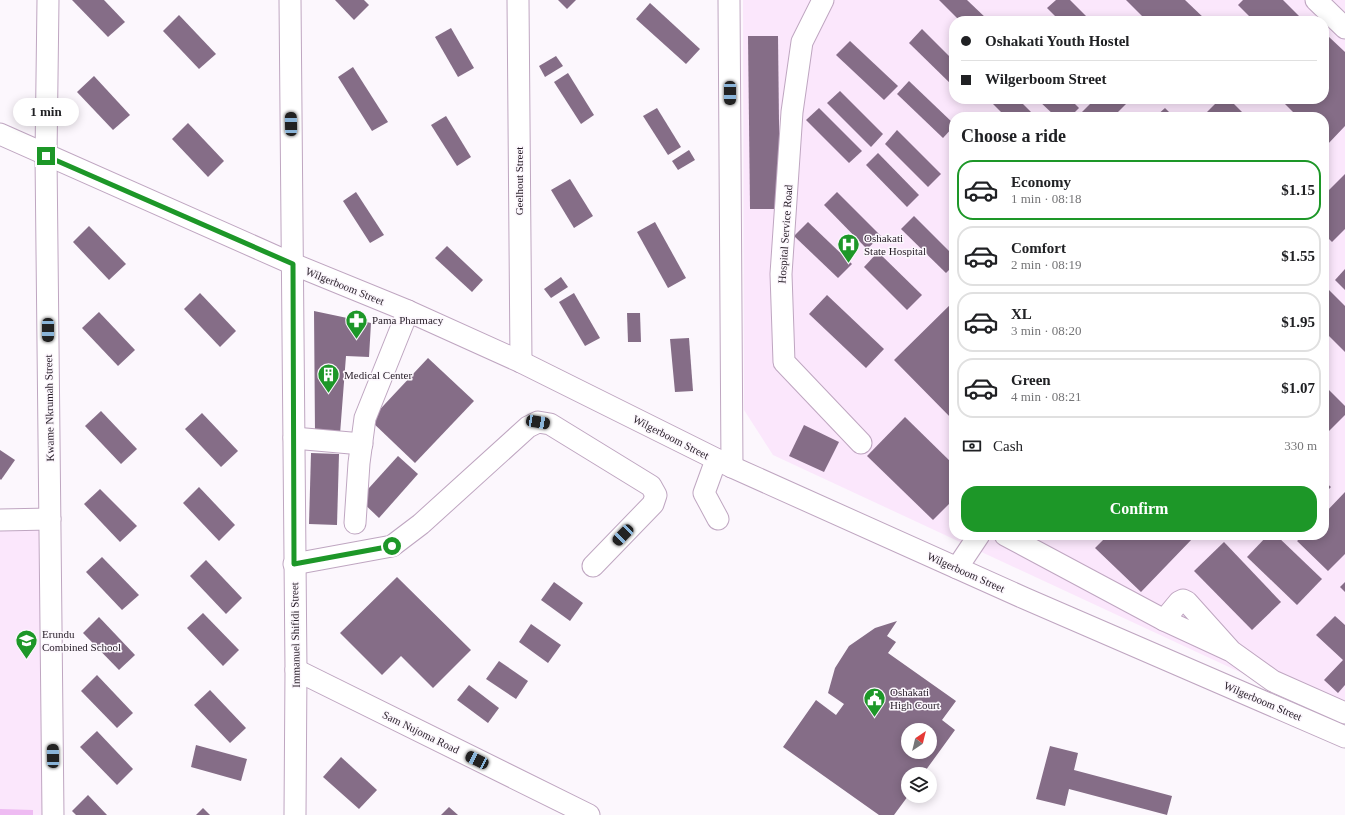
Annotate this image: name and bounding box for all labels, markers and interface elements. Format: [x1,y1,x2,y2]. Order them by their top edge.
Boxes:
text: Oshakati Youth Hostel [985,33,1129,49]
text: Wilgerboom Street [985,71,1107,87]
car [724,81,736,105]
callout: 1 min [13,98,79,126]
text: 1 min [30,104,62,119]
car [285,112,297,136]
text: Choose a ride [961,126,1066,146]
route end [37,147,55,165]
street label: Geelhout Street [513,147,525,215]
icon: car [963,172,999,208]
text: Economy [1011,174,1071,190]
text: $1.15 [1281,182,1315,198]
street label: Hospital Service Road [776,184,794,284]
text: 1 min · 08:18 [1011,191,1081,206]
hospital icon: Oshakati State Hospital [836,231,862,264]
place label: Oshakati State Hospital [864,232,926,257]
icon: car [963,238,999,274]
text: Comfort [1011,240,1066,256]
text: $1.55 [1281,248,1315,264]
text: 2 min · 08:19 [1011,257,1081,272]
street label: Wilgerboom Street [304,265,386,307]
icon: car [963,304,999,340]
text: XL [1011,306,1032,322]
pharmacy icon: Pama Pharmacy [343,307,369,340]
place label: Pama Pharmacy [372,314,444,326]
text: $1.95 [1281,314,1315,330]
car [42,318,54,342]
text: 3 min · 08:20 [1011,323,1081,338]
street label: Kwame Nkrumah Street [42,354,56,462]
building icon: Medical Center [316,362,342,395]
place label: Medical Center [344,369,412,381]
icon: car [963,370,999,406]
text: Green [1011,372,1051,388]
text: $1.07 [1281,380,1315,396]
text: 4 min · 08:21 [1011,389,1081,404]
street label: Wilgerboom Street [631,413,711,461]
car [525,414,551,430]
icon: cash [961,435,983,457]
text: Cash [993,438,1023,454]
text: 330 m [1284,438,1317,453]
button: Confirm [961,486,1317,532]
car [610,522,636,548]
route start [383,537,401,555]
street label: Wilgerboom Street [925,550,1007,594]
street label: Immanuel Shifidi Street [288,582,302,688]
school or university icon: Erundu Combined School [13,627,39,660]
place label: Erundu Combined School [42,628,121,653]
street label: Wilgerboom Street [1222,679,1304,723]
public building icon: Oshakati High Court [861,685,887,718]
place label: Oshakati High Court [890,686,940,711]
street label: Sam Nujoma Road [381,708,462,756]
north arrow [901,723,937,759]
map controls [901,723,937,803]
car [47,744,59,768]
car [464,749,490,771]
button: layers [901,767,937,803]

